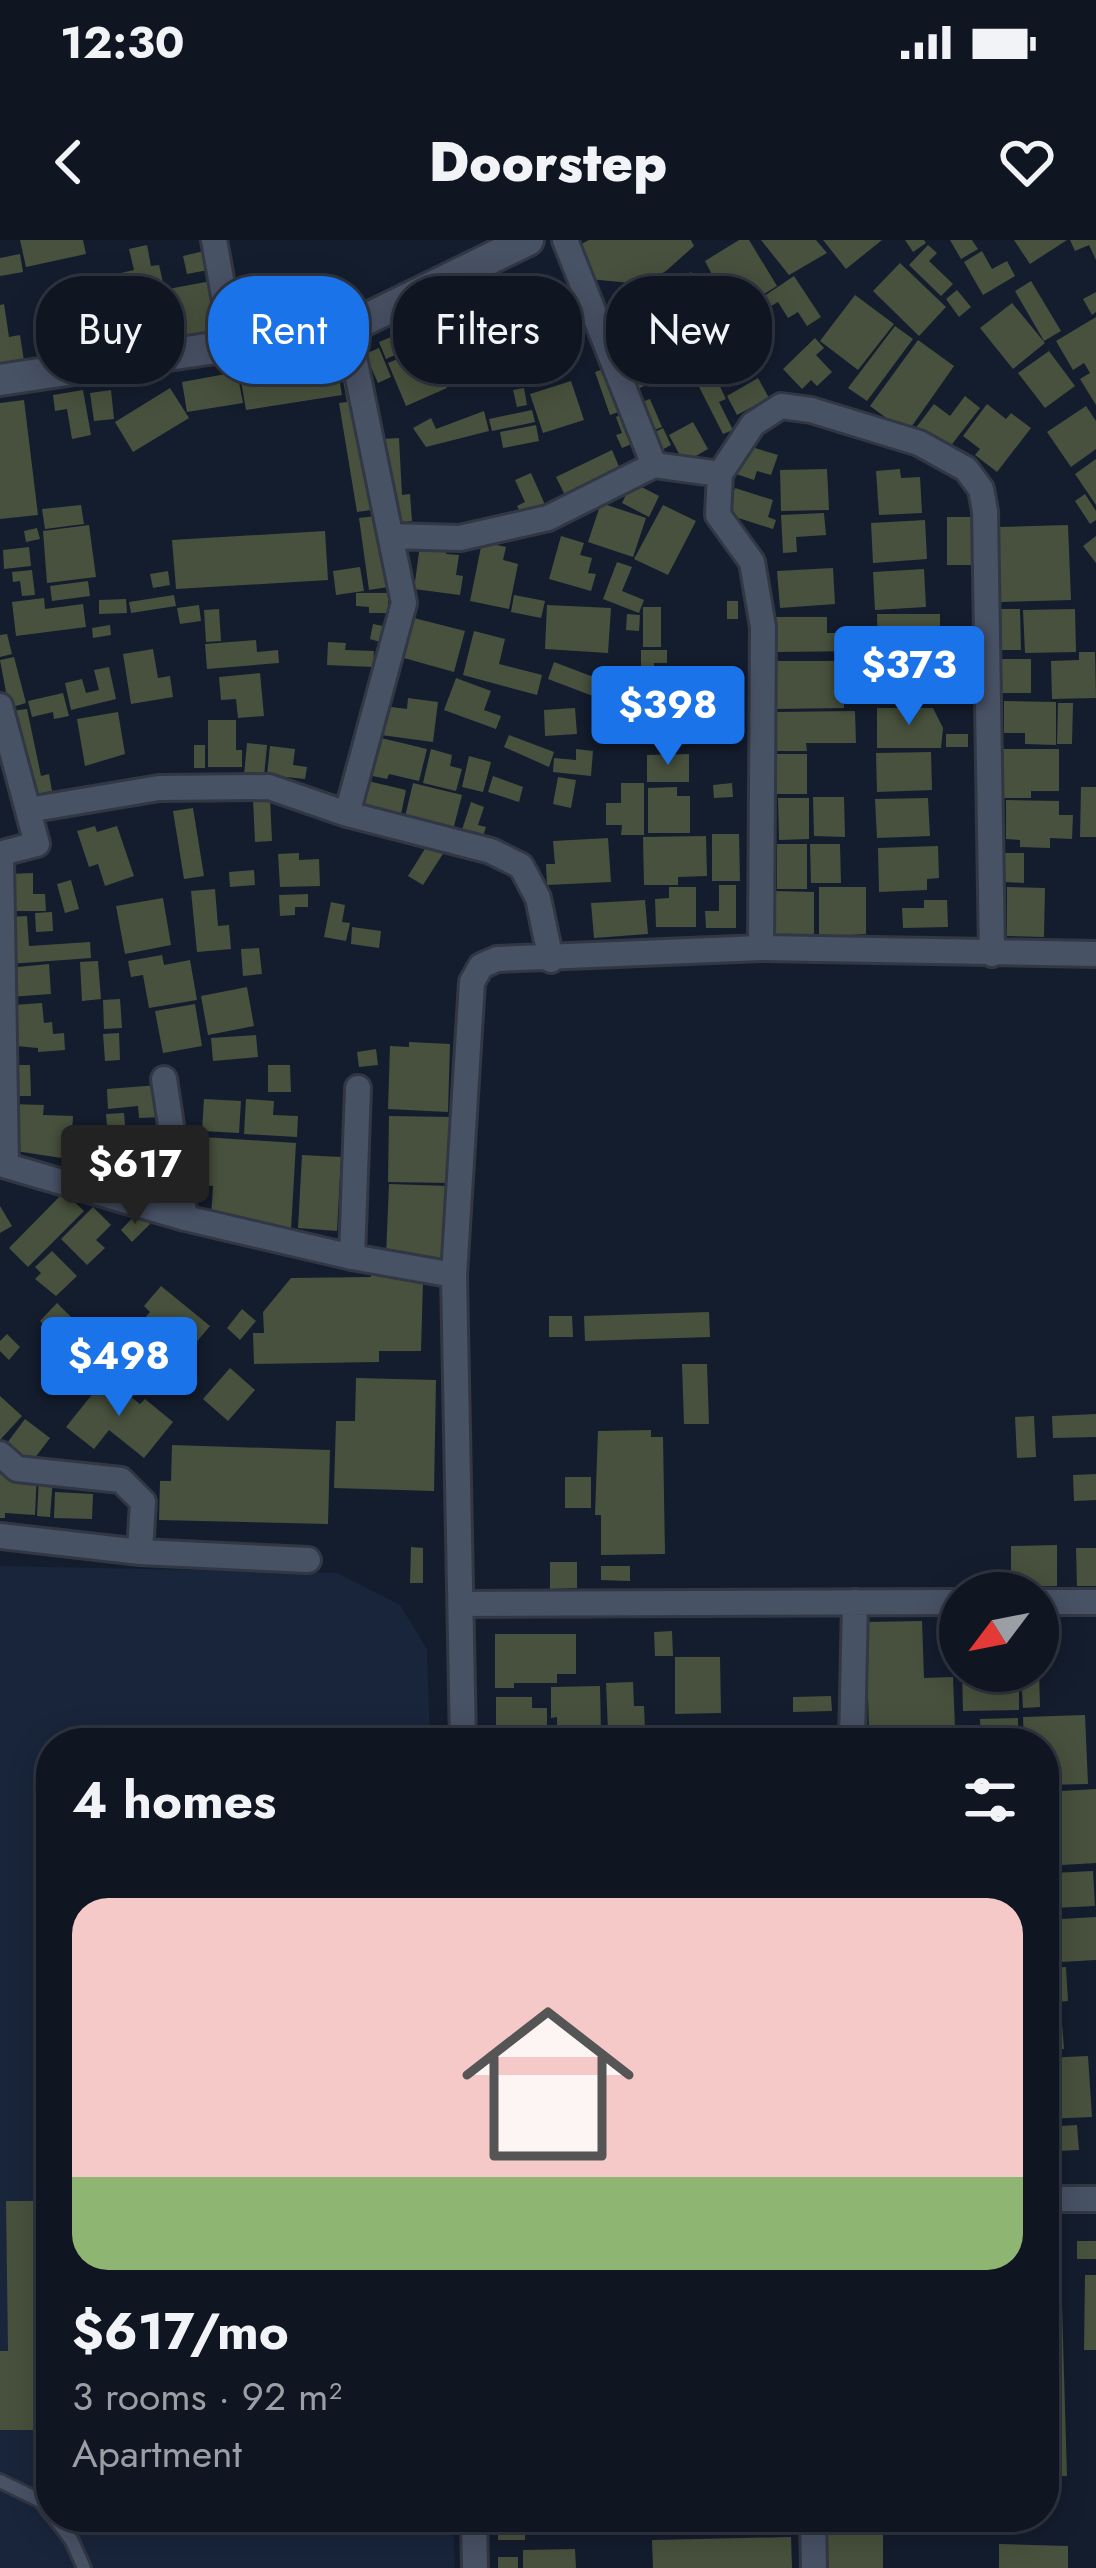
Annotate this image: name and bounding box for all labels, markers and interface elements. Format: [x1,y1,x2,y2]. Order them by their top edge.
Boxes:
text: 12:30 [60,10,185,75]
text: Doorstep [429,123,667,201]
icon: back [36,129,102,195]
icon: heart [994,129,1060,195]
chip: Buy [36,276,184,384]
chip: Rent [208,276,369,384]
chip: Filters [393,276,582,384]
chip: New [606,276,772,384]
pin: $373 [838,626,980,728]
text: $373 [861,636,957,693]
pin: $398 [597,666,739,768]
text: $398 [618,676,718,733]
pin: $617 [64,1125,206,1227]
text: $617 [88,1135,182,1192]
pin: $498 [48,1317,190,1419]
text: $498 [68,1327,170,1384]
north arrow [939,1572,1059,1692]
map controls [939,1572,1059,1692]
text: 4 homes [72,1763,276,1837]
icon: filters [957,1767,1023,1833]
icon: home [440,1976,656,2192]
text: $617/mo [72,2294,289,2368]
text: 3 rooms · 92 m² [72,2368,342,2425]
text: Apartment [72,2425,242,2482]

